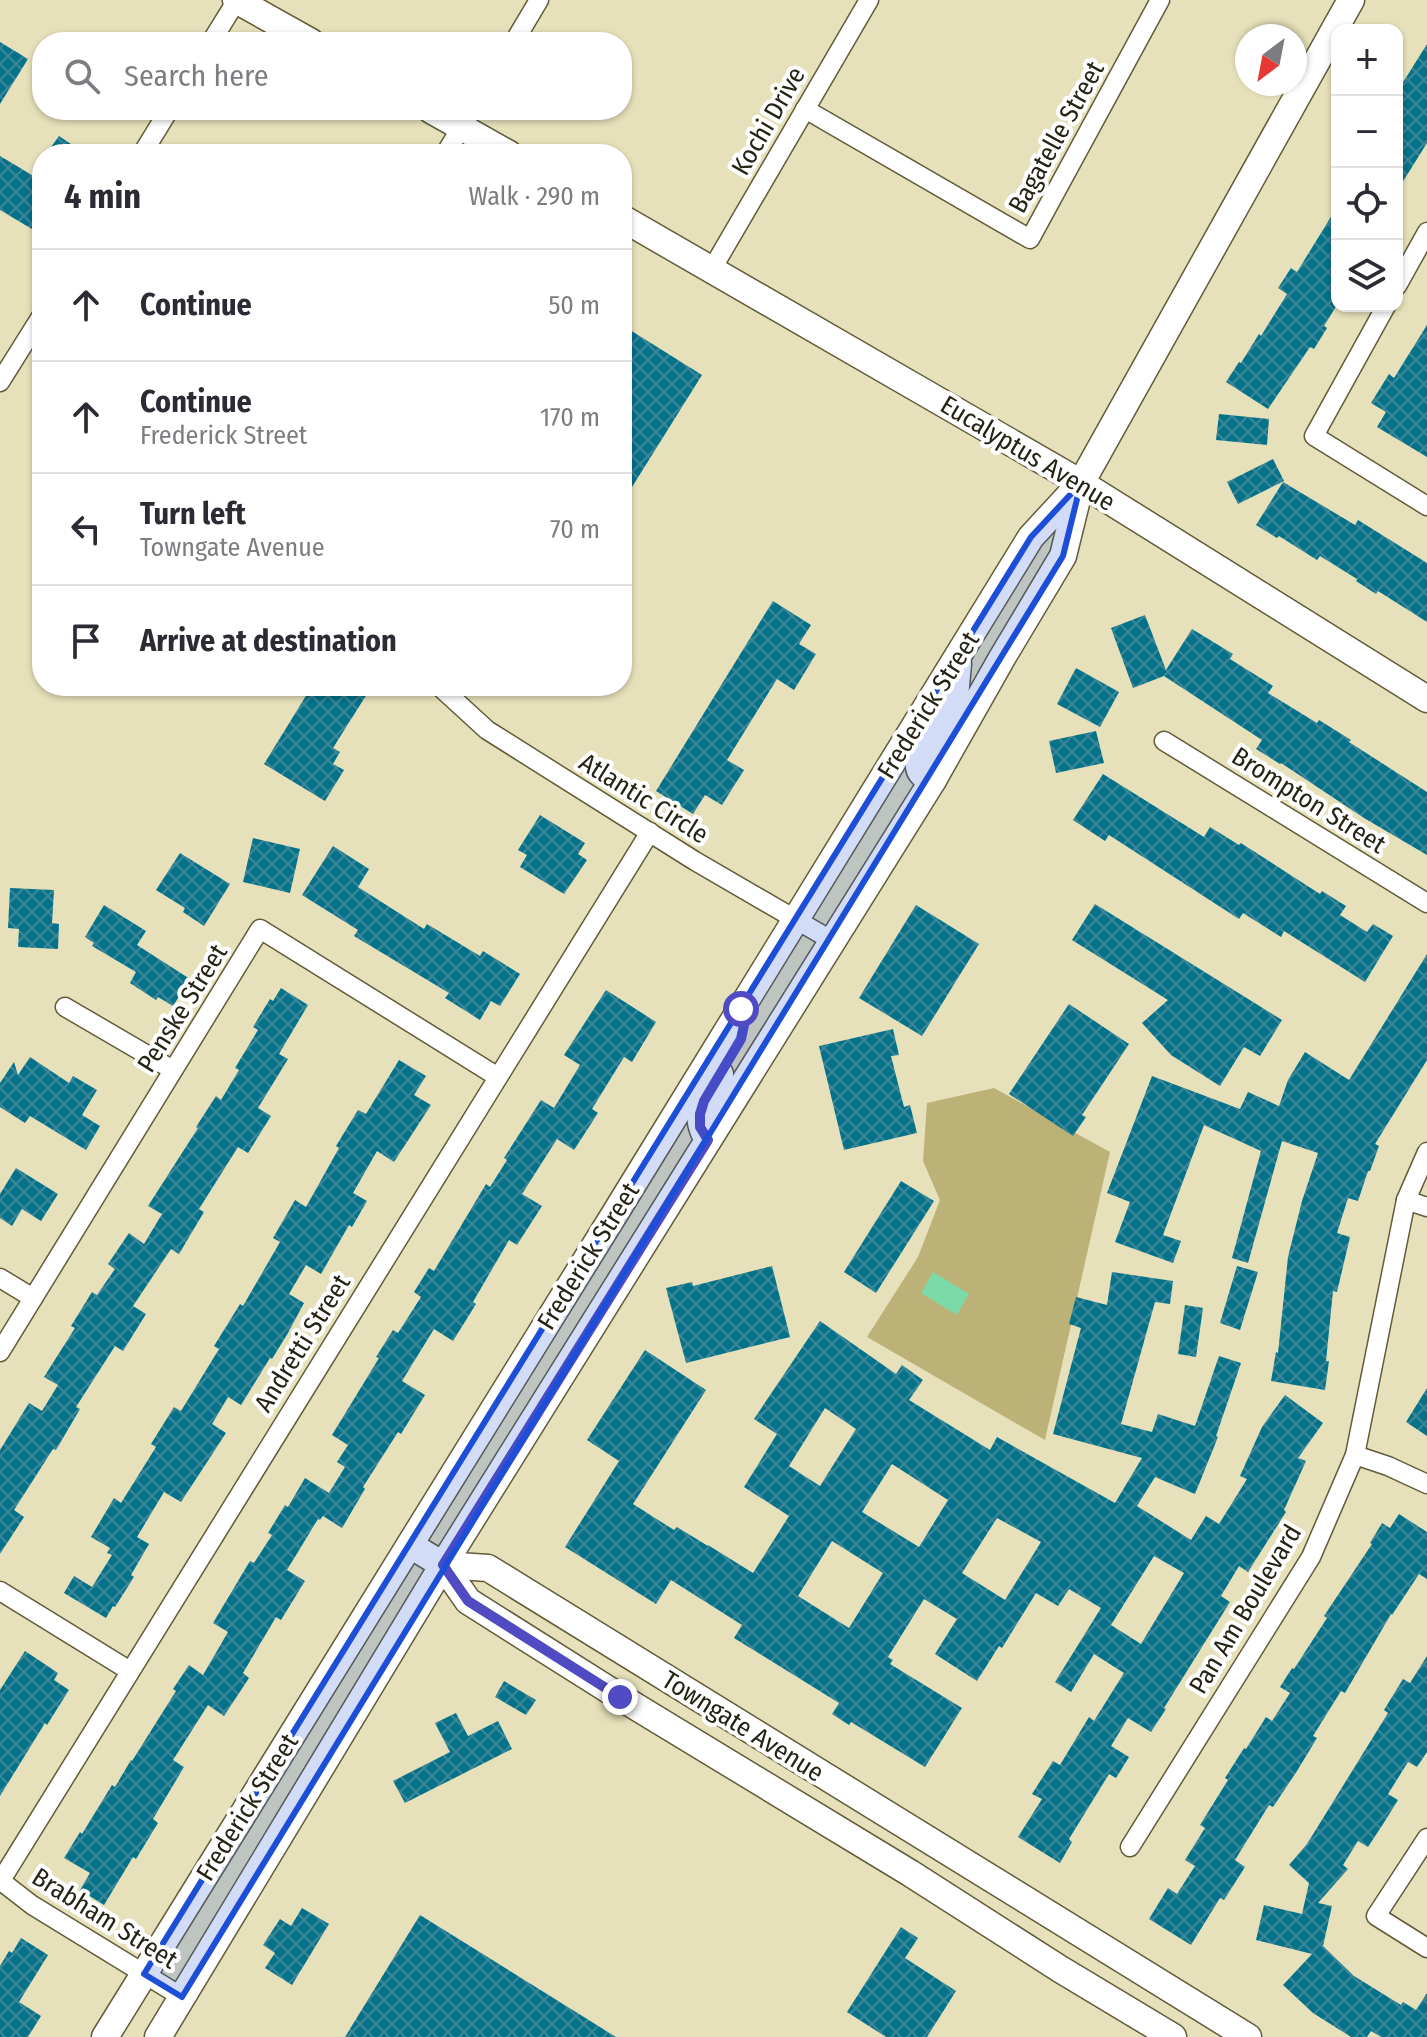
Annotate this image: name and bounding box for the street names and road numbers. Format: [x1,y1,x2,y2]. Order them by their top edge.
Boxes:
street label: Bagatelle Street [1002,56,1111,218]
street label: Kochi Drive [725,62,812,181]
street label: Eucalyptus Avenue [935,389,1121,518]
street label: Frederick Street [871,626,986,784]
street label: Brompton Street [1226,741,1392,860]
street label: Atlantic Circle [574,747,714,850]
street label: Penske Street [131,938,234,1078]
street label: Frederick Street [531,1177,646,1335]
street label: Andretti Street [248,1268,357,1418]
street label: Pan Am Boulevard [1183,1519,1308,1699]
street label: Towngate Avenue [656,1664,829,1789]
street label: Frederick Street [190,1728,305,1886]
street label: Brabham Street [26,1861,184,1976]

